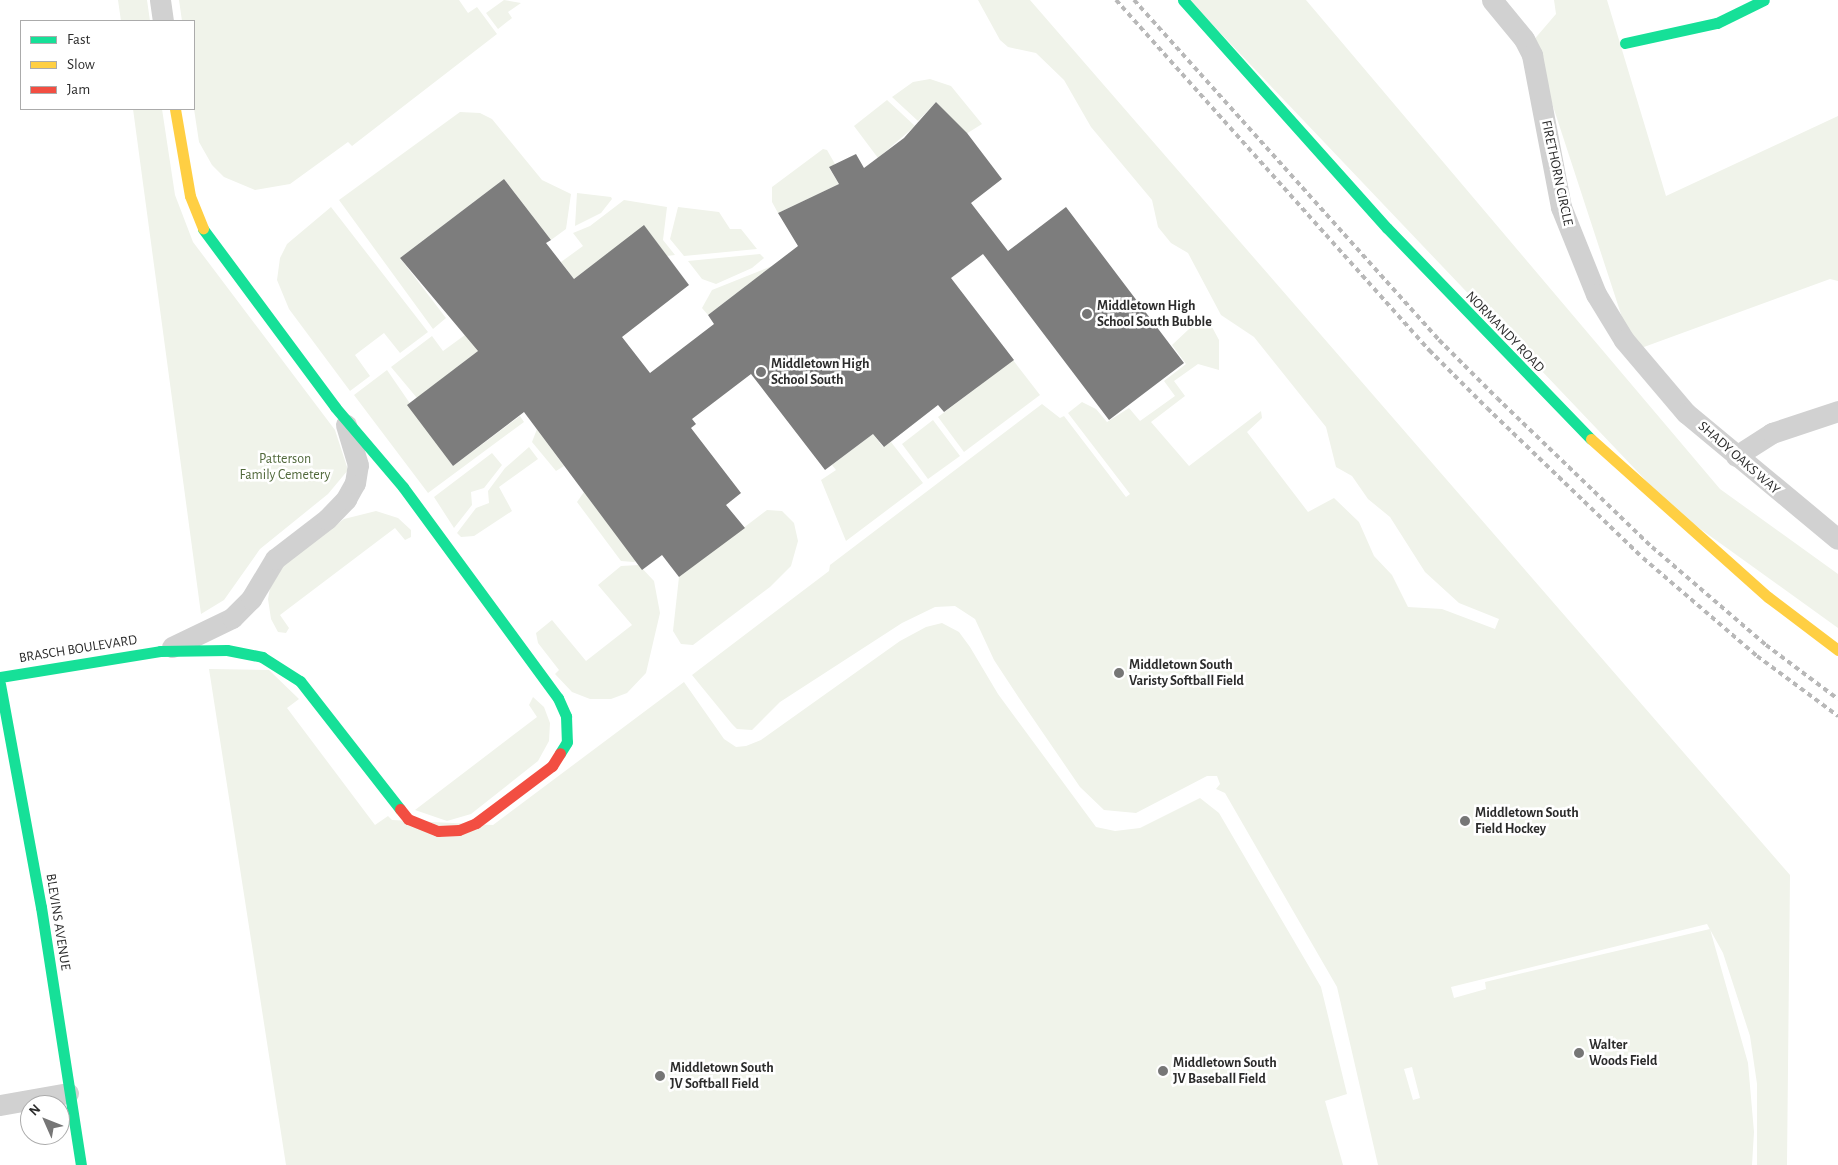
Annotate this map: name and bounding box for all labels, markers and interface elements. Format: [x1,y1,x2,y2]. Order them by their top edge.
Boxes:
legend [20,20,195,110]
text: Fast [67,32,90,47]
text: Slow [67,57,95,72]
text: Jam [67,82,90,97]
street label: FIRETHORN CIRCLE [1538,119,1576,227]
street label: NORMANDY ROAD [1462,288,1548,376]
place label: Middletown High School South Bubble [1097,298,1212,331]
marker: Middletown High School South Bubble [1081,308,1093,320]
place label: Middletown High School South [771,356,869,388]
marker: Middletown High School South [755,366,767,378]
street label: SHADY OAKS WAY [1695,418,1783,498]
park label: Patterson Family Cemetery [240,451,330,484]
street label: BRASCH BOULEVARD [18,631,138,667]
place label: Middletown South Varisty Softball Field [1129,657,1244,690]
marker: Middletown South Varisty Softball Field [1113,667,1125,679]
place label: Middletown South Field Hockey [1475,805,1579,838]
marker: Middletown South Field Hockey [1459,815,1471,827]
street label: BLEVINS AVENUE [42,872,74,972]
place label: Walter Woods Field [1589,1037,1657,1070]
marker: Walter Woods Field [1573,1047,1585,1059]
place label: Middletown South JV Baseball Field [1173,1055,1277,1088]
place label: Middletown South JV Softball Field [670,1060,774,1092]
marker: Middletown South JV Baseball Field [1157,1065,1169,1077]
marker: Middletown South JV Softball Field [654,1070,666,1082]
north arrow [20,1095,70,1145]
text: N [27,1102,43,1119]

